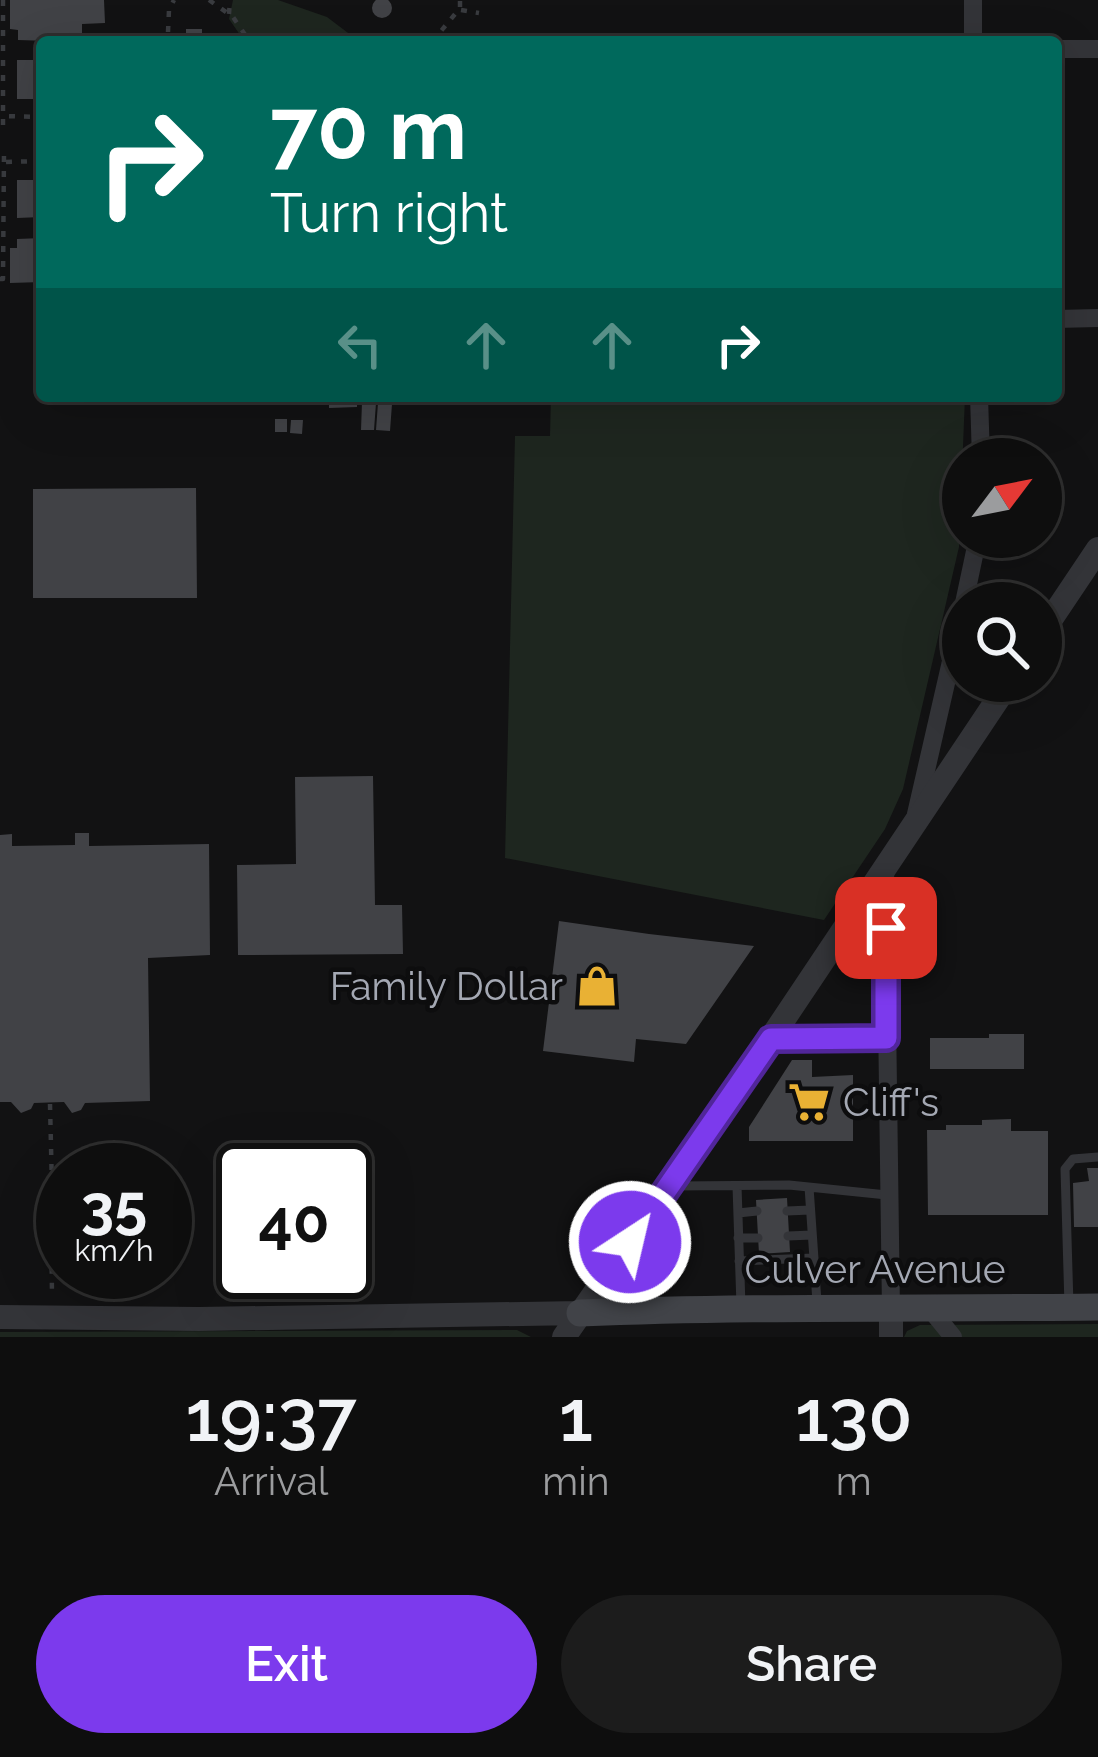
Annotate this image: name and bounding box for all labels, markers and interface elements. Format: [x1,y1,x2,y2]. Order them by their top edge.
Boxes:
text: 70 m [270,80,467,179]
icon: right [72,84,228,240]
text: Turn right [270,181,508,245]
icon: left [327,312,393,378]
icon: ahead [453,312,519,378]
icon: ahead [579,312,645,378]
icon: right [705,312,771,378]
north arrow [942,438,1062,558]
map controls [942,438,1062,702]
button: search [942,582,1062,702]
pin [835,877,937,979]
icon: arrive [853,895,919,961]
place label: Family Dollar [330,963,563,1009]
shop icon: Family Dollar [574,963,620,1009]
supermarket icon: Cliff's [786,1079,832,1125]
place label: Cliff's [843,1079,939,1125]
speed limit sign: 40 [216,1143,372,1299]
text: 35 [81,1171,147,1241]
position arrow [567,1179,693,1305]
text: km/h [74,1233,154,1268]
street label: Culver Avenue [744,1246,1006,1292]
text: 19:37 [185,1373,357,1458]
text: 1 [559,1373,593,1458]
text: 130 [795,1373,913,1458]
text: Arrival [214,1458,328,1504]
text: min [542,1458,609,1504]
text: m [836,1458,872,1504]
button: Exit [36,1595,537,1733]
button: Share [561,1595,1062,1733]

